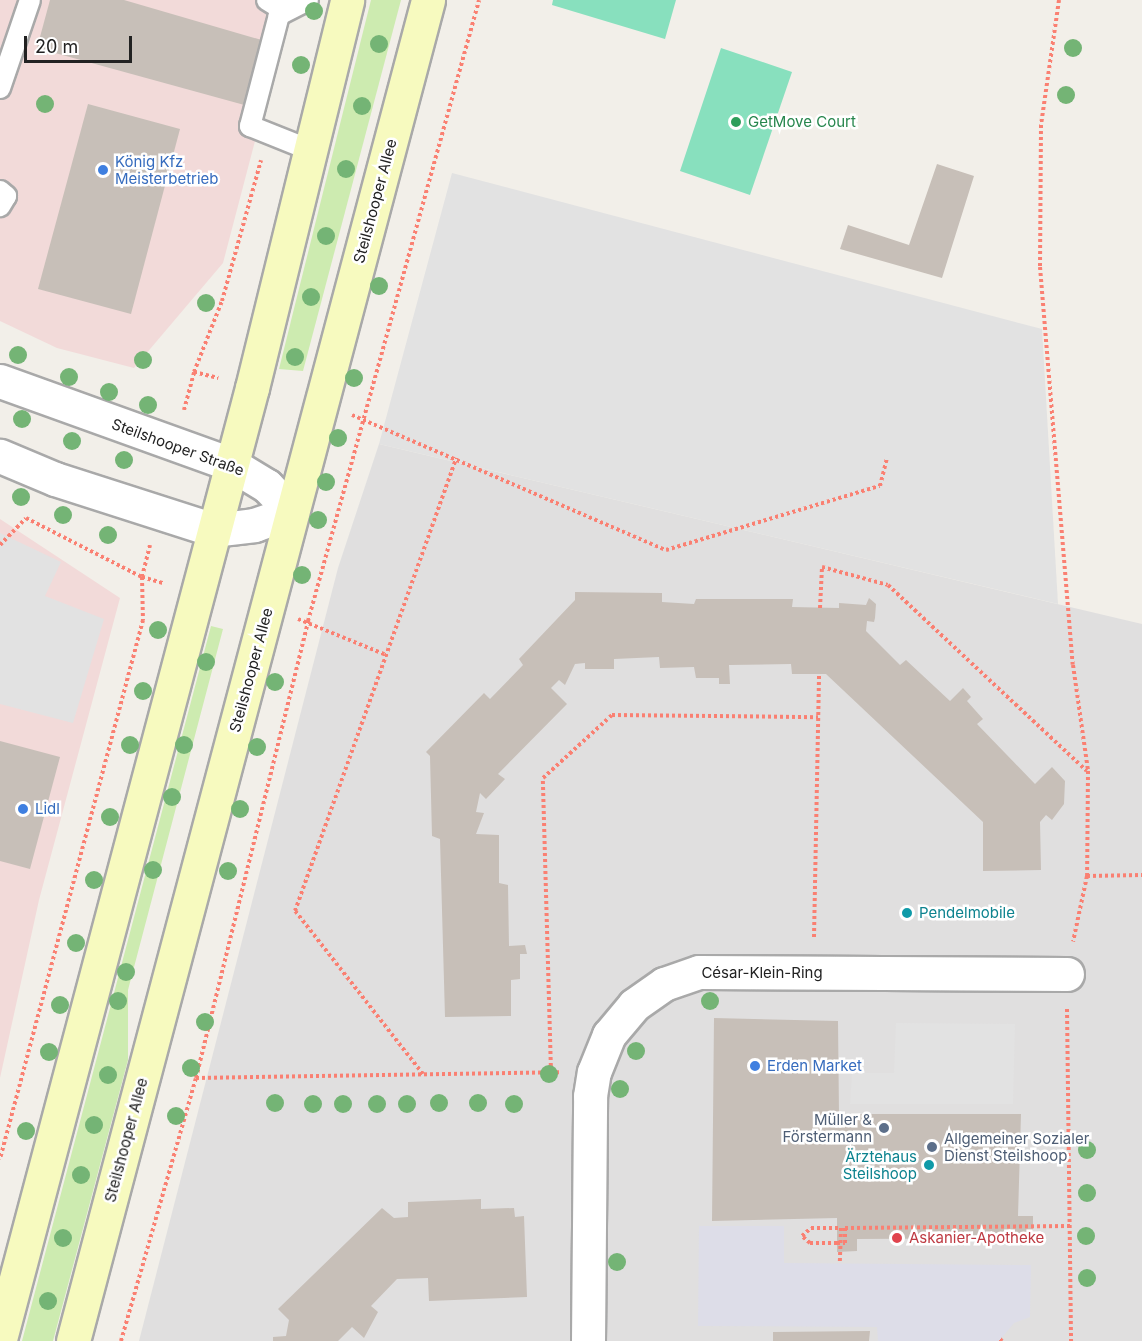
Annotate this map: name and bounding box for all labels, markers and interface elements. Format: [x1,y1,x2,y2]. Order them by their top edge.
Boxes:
scale bar [27,24,135,62]
text: 20 m [35,36,78,57]
place label: GetMove Court [748,113,856,131]
marker: GetMove Court [729,115,743,129]
street label: Steilshooper Allee [350,137,400,265]
place label: König Kfz Meisterbetrieb [115,152,219,187]
marker: König Kfz Meisterbetrieb [96,163,110,177]
street label: Steilshooper Straße [109,415,247,479]
street label: Steilshooper Allee [226,606,276,734]
place label: Lidl [35,800,60,818]
marker: Lidl [16,802,30,816]
place label: Pendelmobile [919,904,1015,922]
marker: Pendelmobile [900,906,914,920]
street label: César-Klein-Ring [701,964,823,982]
place label: Erden Market [767,1057,862,1075]
marker: Erden Market [748,1059,762,1073]
street label: Steilshooper Allee [101,1076,151,1204]
place label: Müller & Förstermann [783,1110,872,1145]
marker: Müller & Förstermann [877,1121,891,1135]
place label: Allgemeiner Sozialer Dienst Steilshoop [944,1129,1089,1164]
marker: Allgemeiner Sozialer Dienst Steilshoop [925,1140,939,1154]
place label: Ärztehaus Steilshoop [843,1147,917,1182]
marker: Ärztehaus Steilshoop [922,1158,936,1172]
place label: Askanier-Apotheke [909,1229,1044,1247]
marker: Askanier-Apotheke [890,1231,904,1245]

